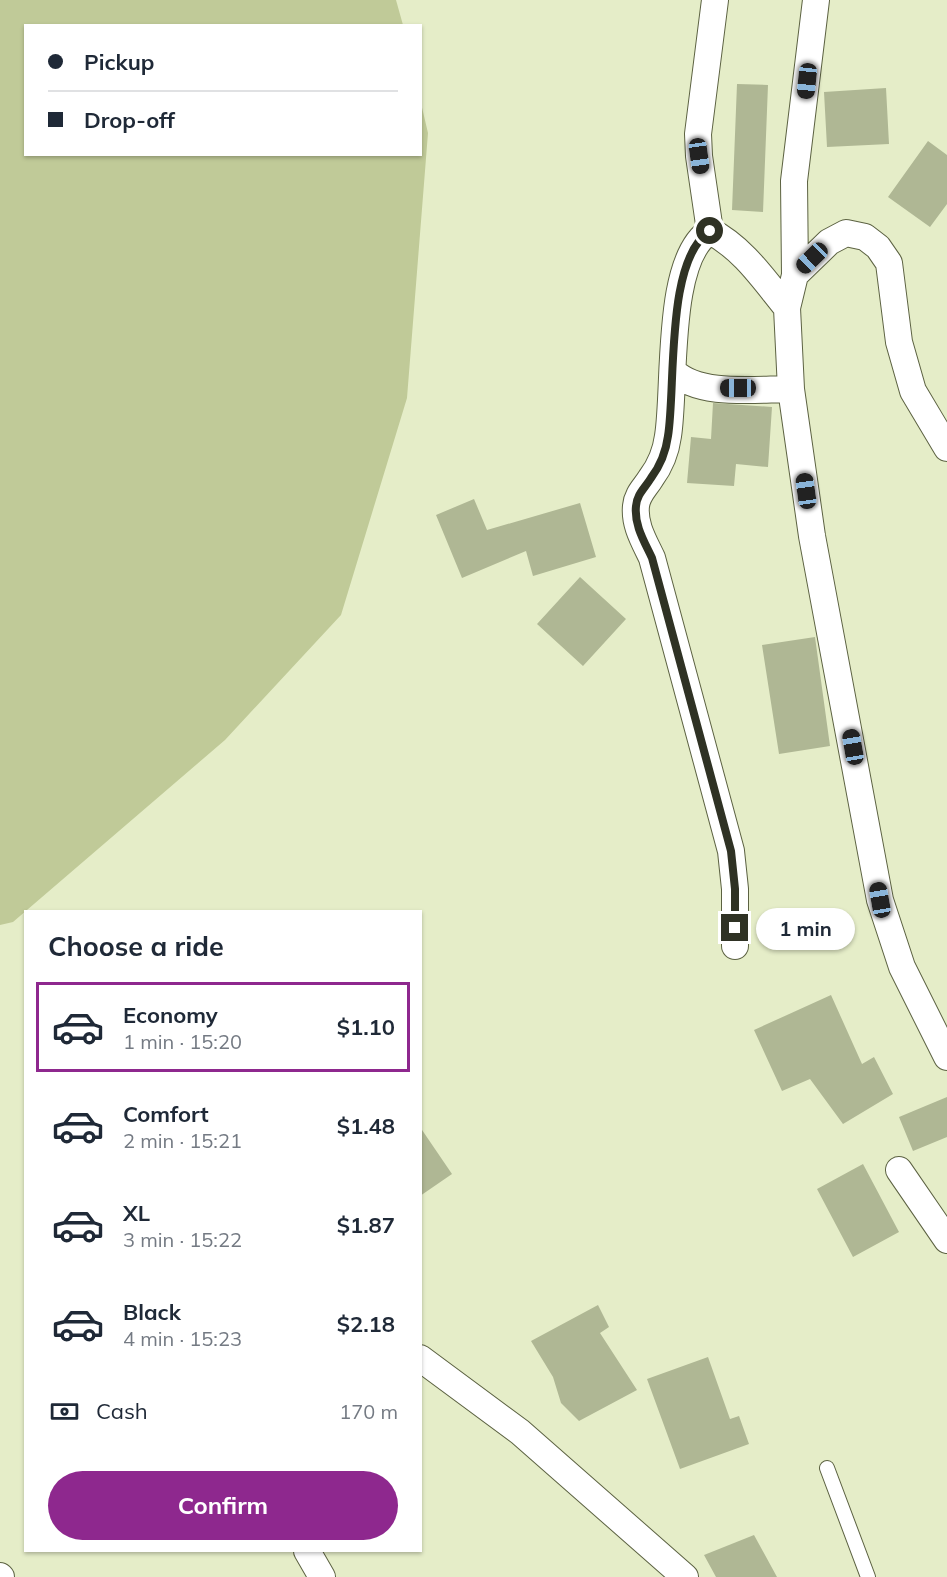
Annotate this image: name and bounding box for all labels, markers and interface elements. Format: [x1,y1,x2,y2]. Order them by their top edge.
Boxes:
text: Pickup [84,48,154,76]
car [796,62,818,100]
text: Drop-off [84,106,175,134]
car [688,137,710,175]
route start [696,217,723,244]
car [793,239,831,277]
car [720,379,756,397]
car [795,472,817,510]
car [841,728,865,766]
car [868,881,892,919]
callout: 1 min [756,907,855,949]
route end [721,914,748,941]
text: 1 min [779,916,832,941]
text: Choose a ride [48,929,224,963]
icon: car [51,1000,105,1054]
text: Economy [123,1001,218,1029]
text: $1.10 [337,1013,395,1041]
text: 1 min · 15:20 [123,1029,242,1054]
icon: car [51,1099,105,1153]
text: Comfort [123,1100,209,1128]
text: $1.48 [337,1112,395,1140]
text: 2 min · 15:21 [123,1128,242,1153]
icon: car [51,1198,105,1252]
text: XL [123,1199,150,1227]
text: $1.87 [337,1211,395,1239]
text: 3 min · 15:22 [123,1227,242,1252]
icon: car [51,1297,105,1351]
text: Black [123,1298,181,1326]
text: $2.18 [337,1310,395,1338]
text: 4 min · 15:23 [123,1326,242,1351]
icon: cash [48,1395,81,1428]
text: Cash [96,1397,148,1425]
text: 170 m [339,1399,398,1424]
button: Confirm [48,1471,398,1540]

